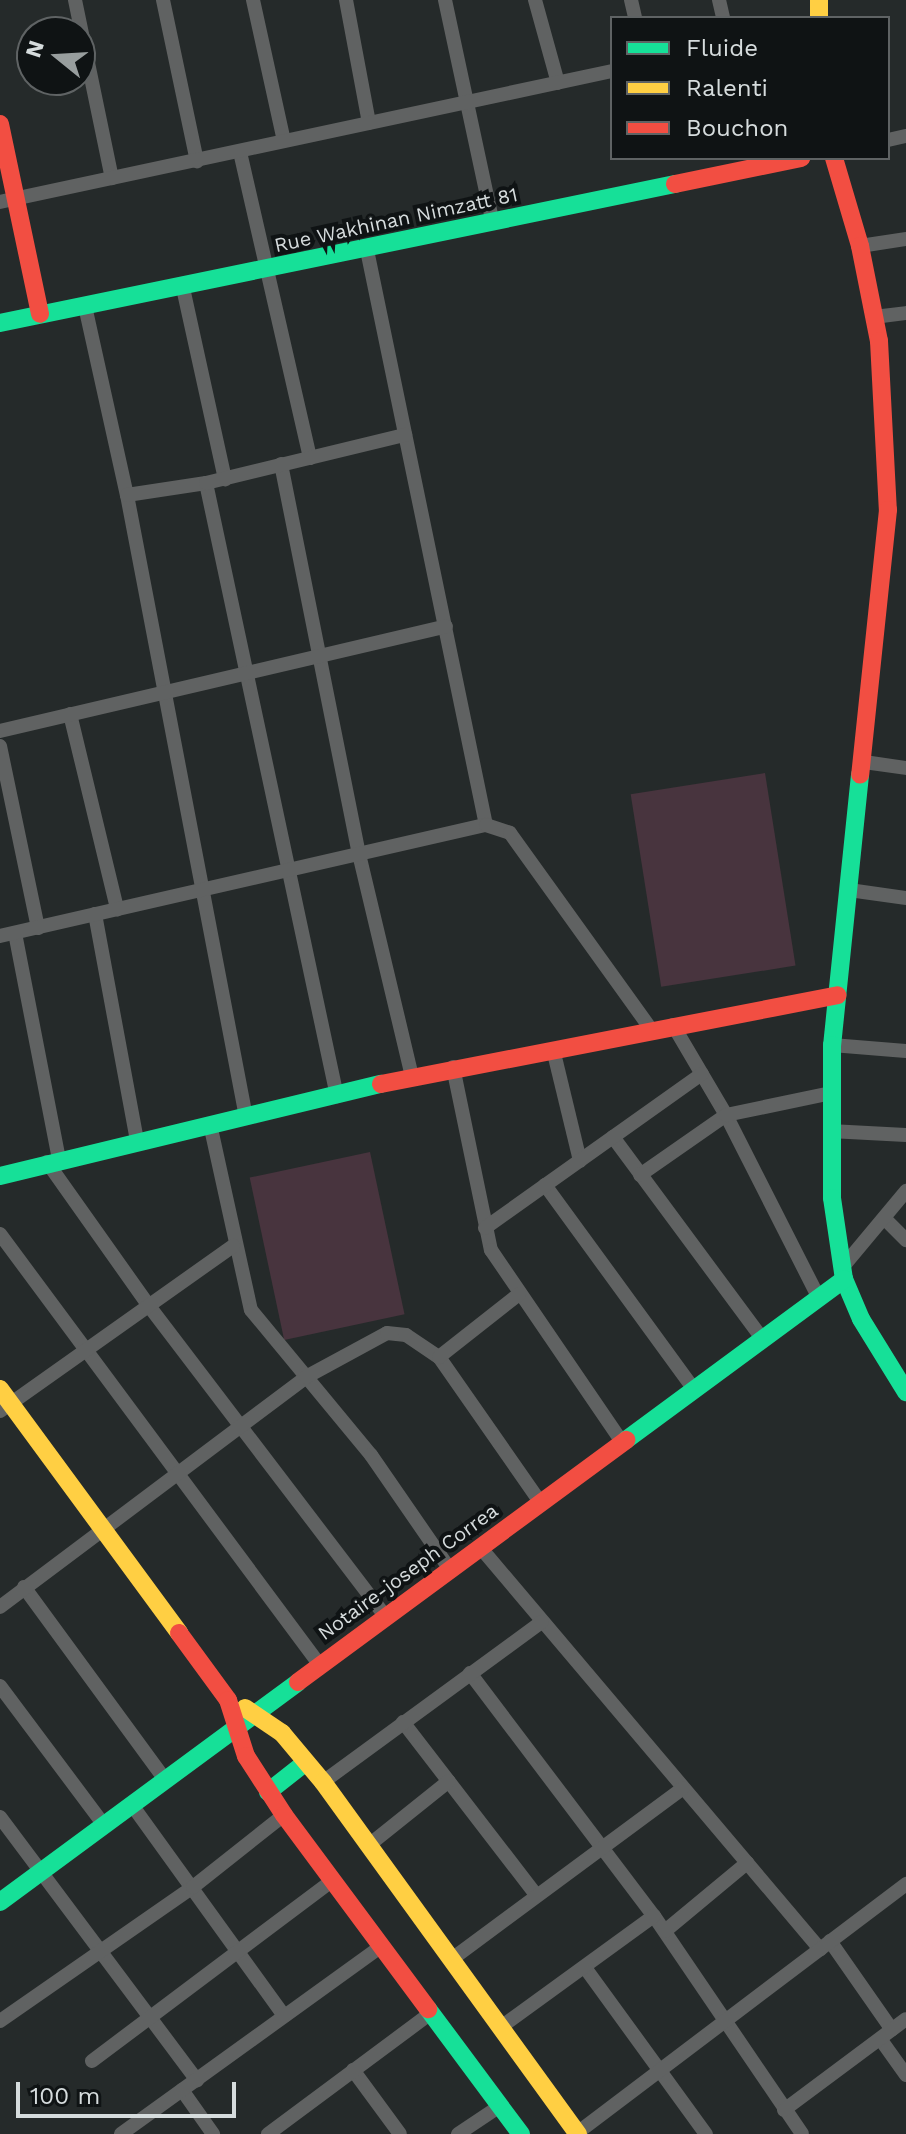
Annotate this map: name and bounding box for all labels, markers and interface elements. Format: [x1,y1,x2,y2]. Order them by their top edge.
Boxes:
north arrow [16,16,96,96]
legend [610,16,890,160]
text: Fluide [686,34,758,62]
text: N [20,37,49,61]
text: Ralenti [686,74,768,102]
text: Bouchon [686,114,788,142]
street label: Rue Wakhinan Nimzatt 81 [272,182,520,258]
street label: Notaire-joseph Correa [313,1499,503,1645]
scale bar [20,2066,240,2116]
text: 100 m [30,2082,100,2110]

